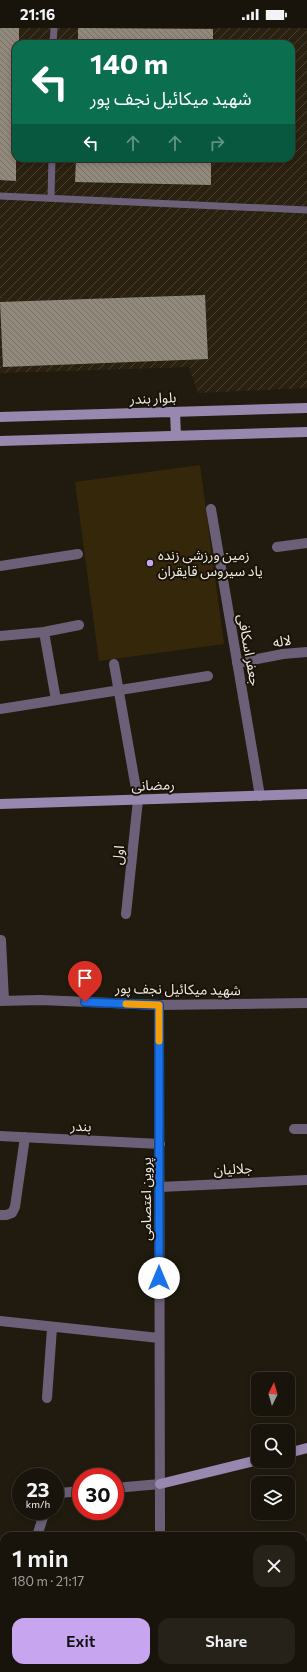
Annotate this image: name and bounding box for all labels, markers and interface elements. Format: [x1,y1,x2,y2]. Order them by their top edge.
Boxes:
text: 21:16 [20,5,55,23]
text: 140 m [90,46,168,80]
icon: left [24,56,76,108]
text: شهید میکائیل نجف پور [90,87,252,109]
icon: left [80,132,102,154]
icon: ahead [122,132,144,154]
icon: ahead [164,132,186,154]
icon: right [206,132,228,154]
street label: بلوار بندر [128,388,177,408]
place label: زمین ورزشی زنده یاد سیروس قایقران [158,546,263,580]
marker: زمین ورزشی زنده یاد سیروس قایقران [145,558,155,568]
street label: جعفر اسکافی [234,613,264,687]
street label: لاله [272,631,292,650]
street label: رمضانی [131,775,175,795]
street label: اول [108,844,128,866]
pin [68,961,102,1002]
icon: arrive [74,967,96,989]
street label: شهید میکائیل نجف پور [114,979,241,1000]
street label: بندر [69,1116,92,1136]
street label: پروین اعتصامی [137,1157,156,1241]
street label: جلالیان [213,1159,253,1179]
position arrow [138,1257,180,1299]
north arrow [251,1372,295,1416]
map controls [251,1372,295,1520]
button: search [251,1424,295,1468]
speed limit sign: 30 [72,1468,124,1520]
button: layers [251,1476,295,1520]
text: 23 [26,1477,50,1501]
text: km/h [26,1498,50,1510]
text: 1 min [12,1543,69,1572]
button: close [253,1545,295,1587]
text: 180 m · 21:17 [12,1573,84,1589]
button: Exit [12,1618,150,1664]
button: Share [158,1618,295,1664]

